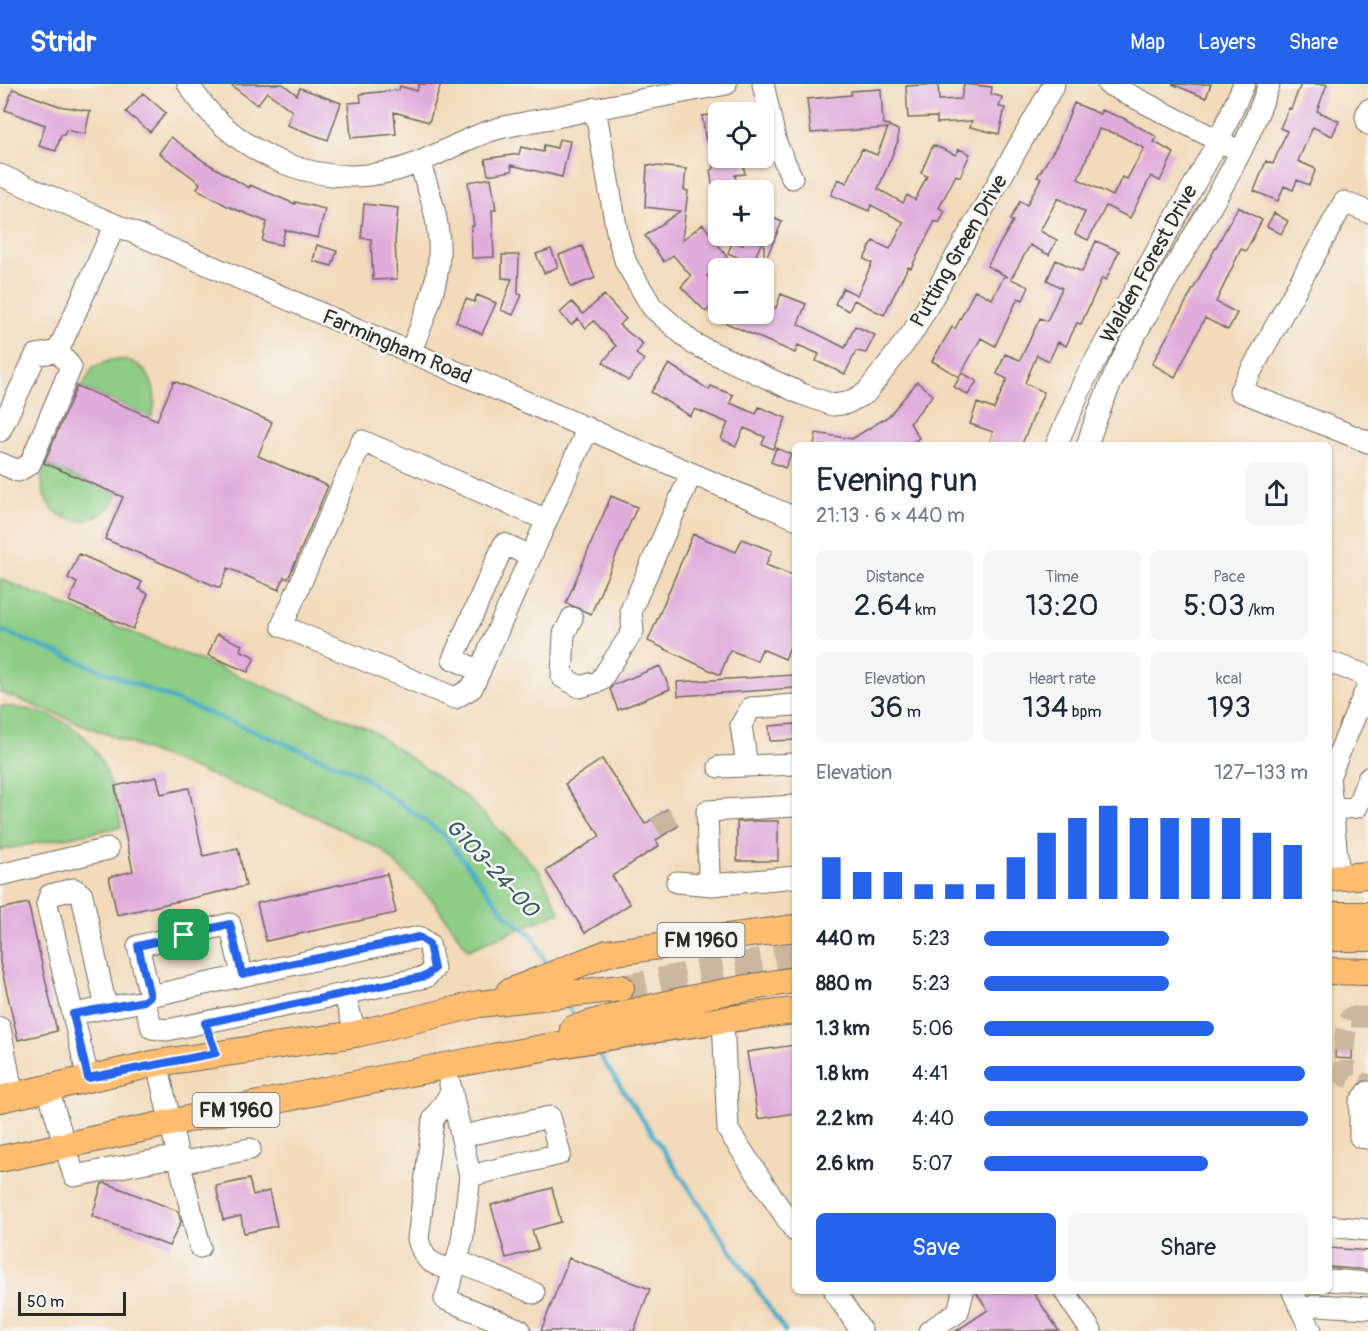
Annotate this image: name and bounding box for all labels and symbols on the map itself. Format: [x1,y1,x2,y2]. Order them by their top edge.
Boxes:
street label: Putting Green Drive [904,169,1014,332]
street label: Walden Forest Drive [1094,179,1204,348]
street label: Farmingham Road [318,303,476,391]
water label: G103-24-00 [439,813,546,924]
pin [158,909,209,960]
road number: FM 1960 [658,923,744,957]
road number: FM 1960 [192,1093,280,1127]
scale bar [18,1289,126,1316]

